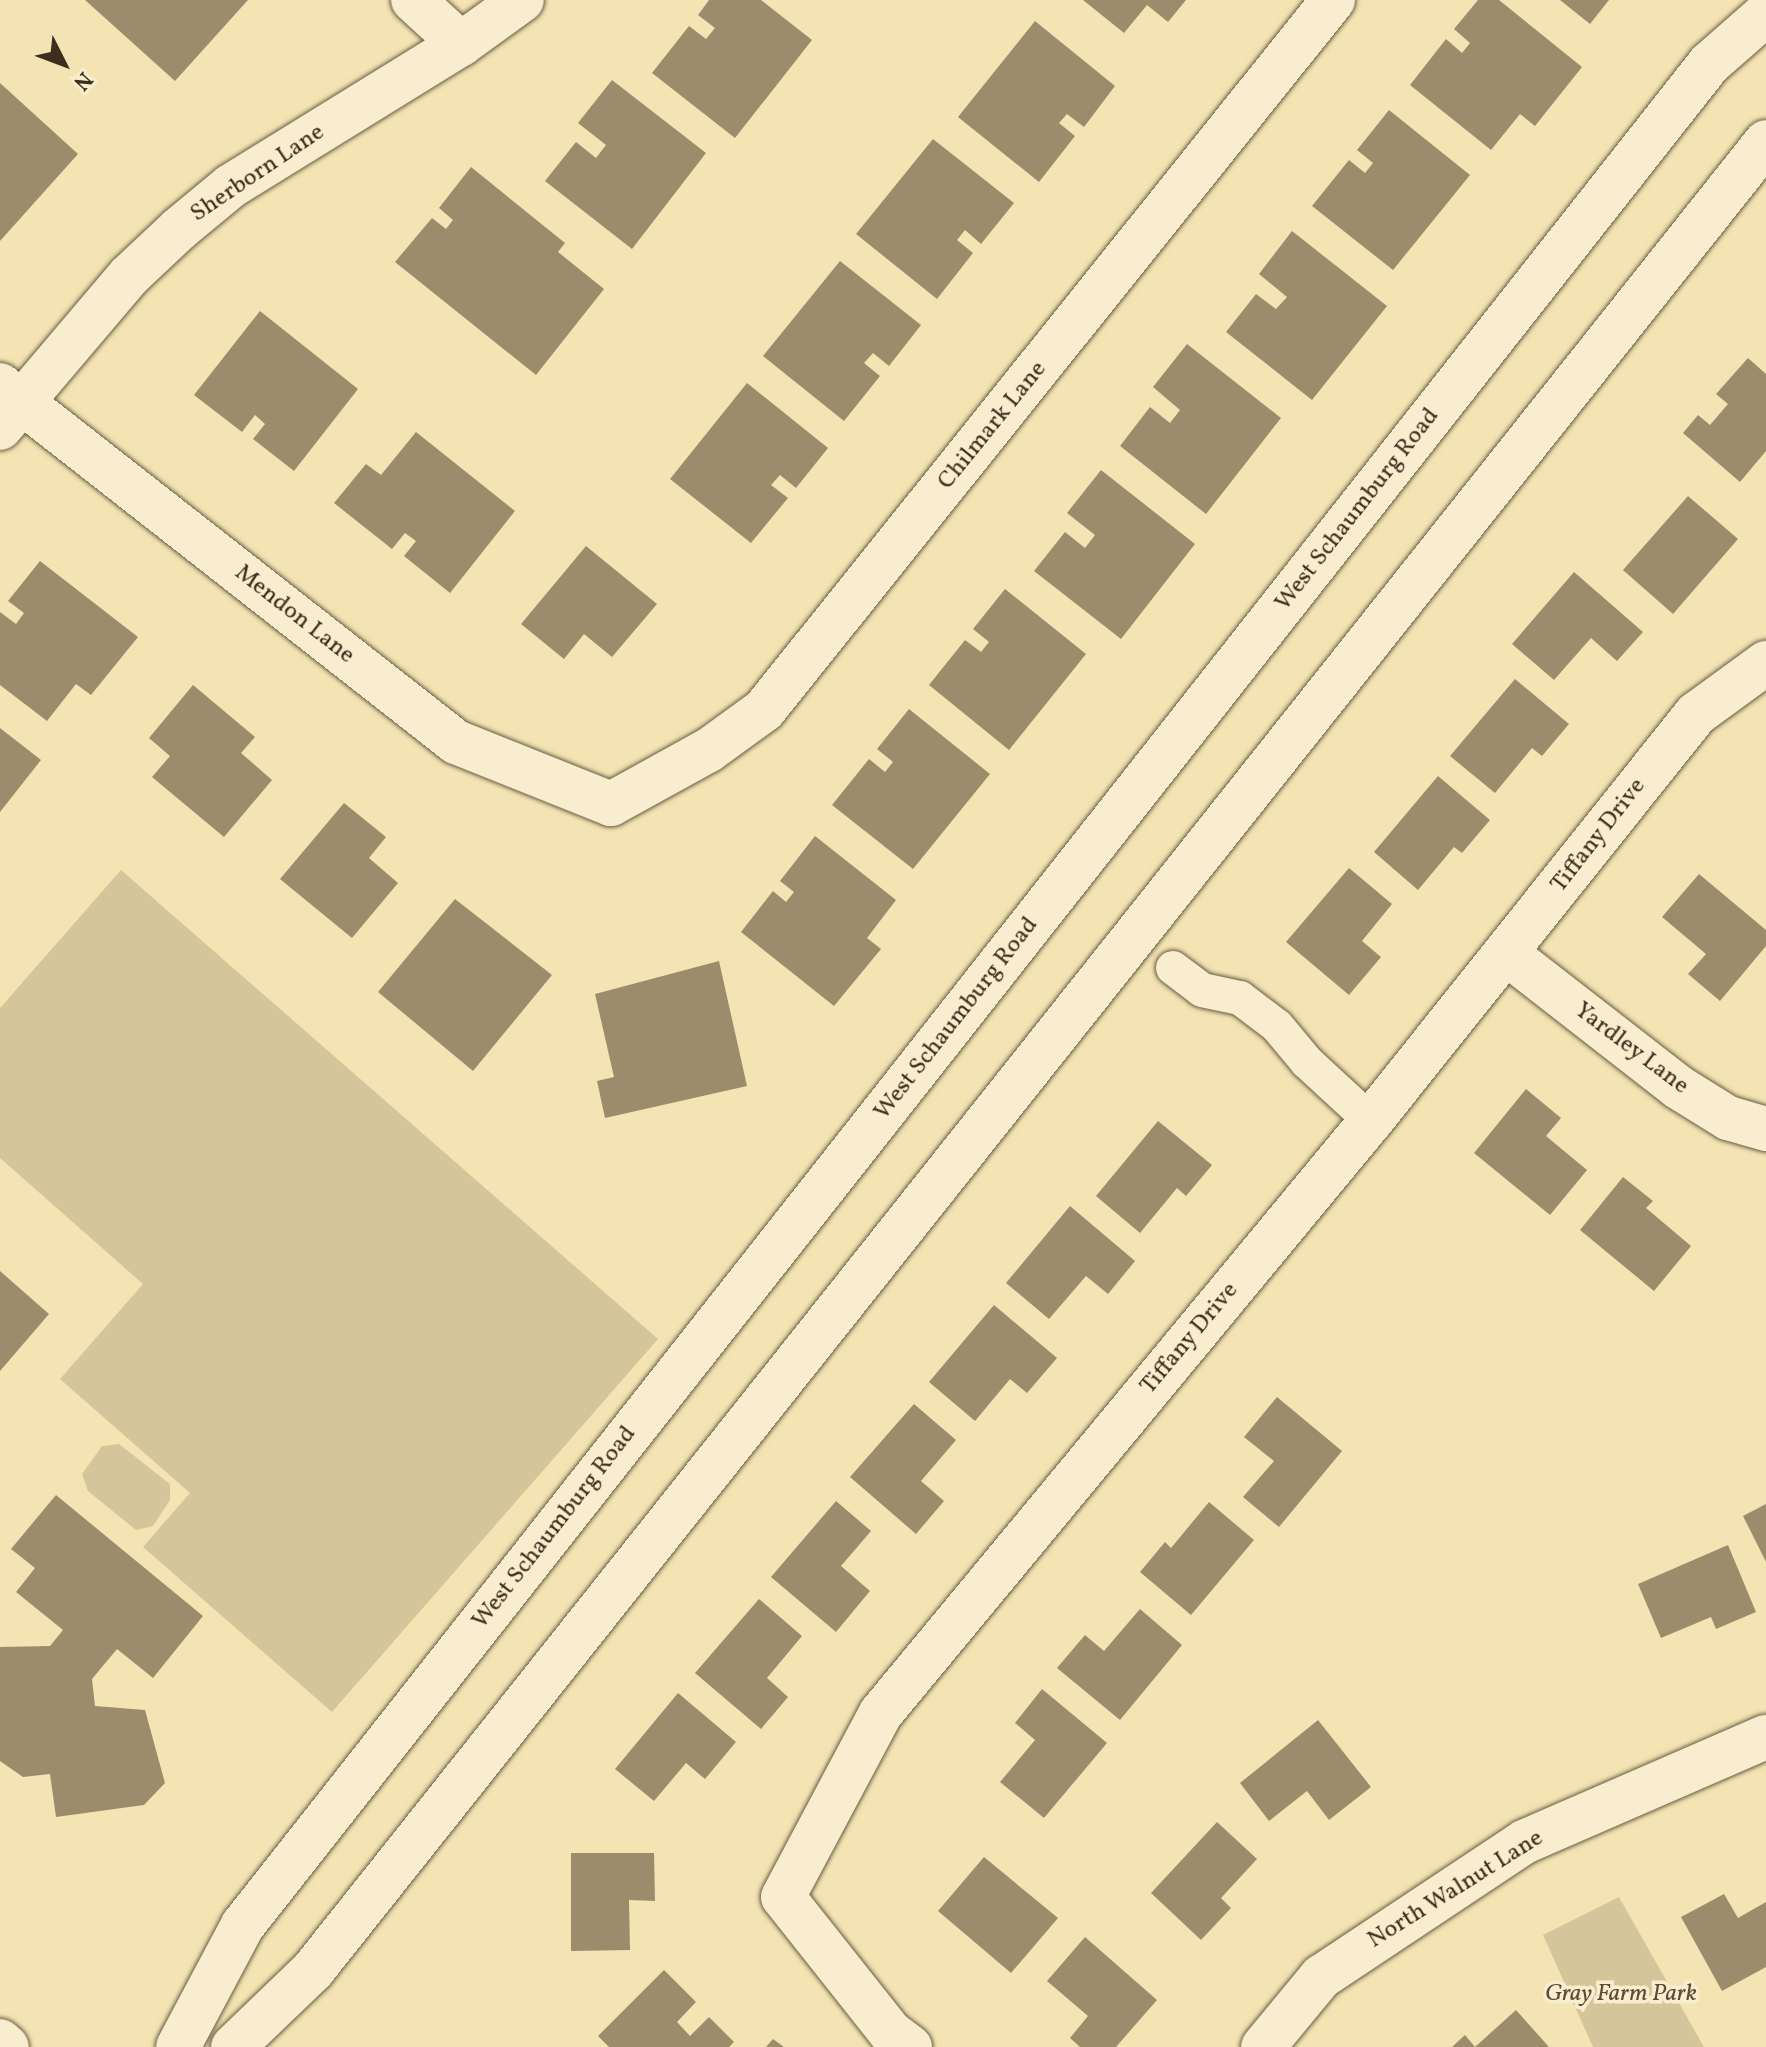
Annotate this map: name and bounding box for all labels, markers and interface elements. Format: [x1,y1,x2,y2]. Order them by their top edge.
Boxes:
north arrow [24,24,104,104]
text: N [65,64,99,97]
street label: Sherborn Lane [186,119,330,229]
street label: Chilmark Lane [933,356,1053,496]
street label: West Schaumburg Road [1270,403,1446,617]
street label: Mendon Lane [228,559,360,671]
street label: Tiffany Drive [1545,773,1653,899]
street label: West Schaumburg Road [869,912,1045,1126]
street label: Yardley Lane [1568,996,1694,1102]
street label: Tiffany Drive [1135,1277,1245,1401]
street label: West Schaumburg Road [467,1421,643,1635]
street label: North Walnut Lane [1363,1824,1549,1956]
park label: Gray Farm Park [1545,1981,1697,2009]

